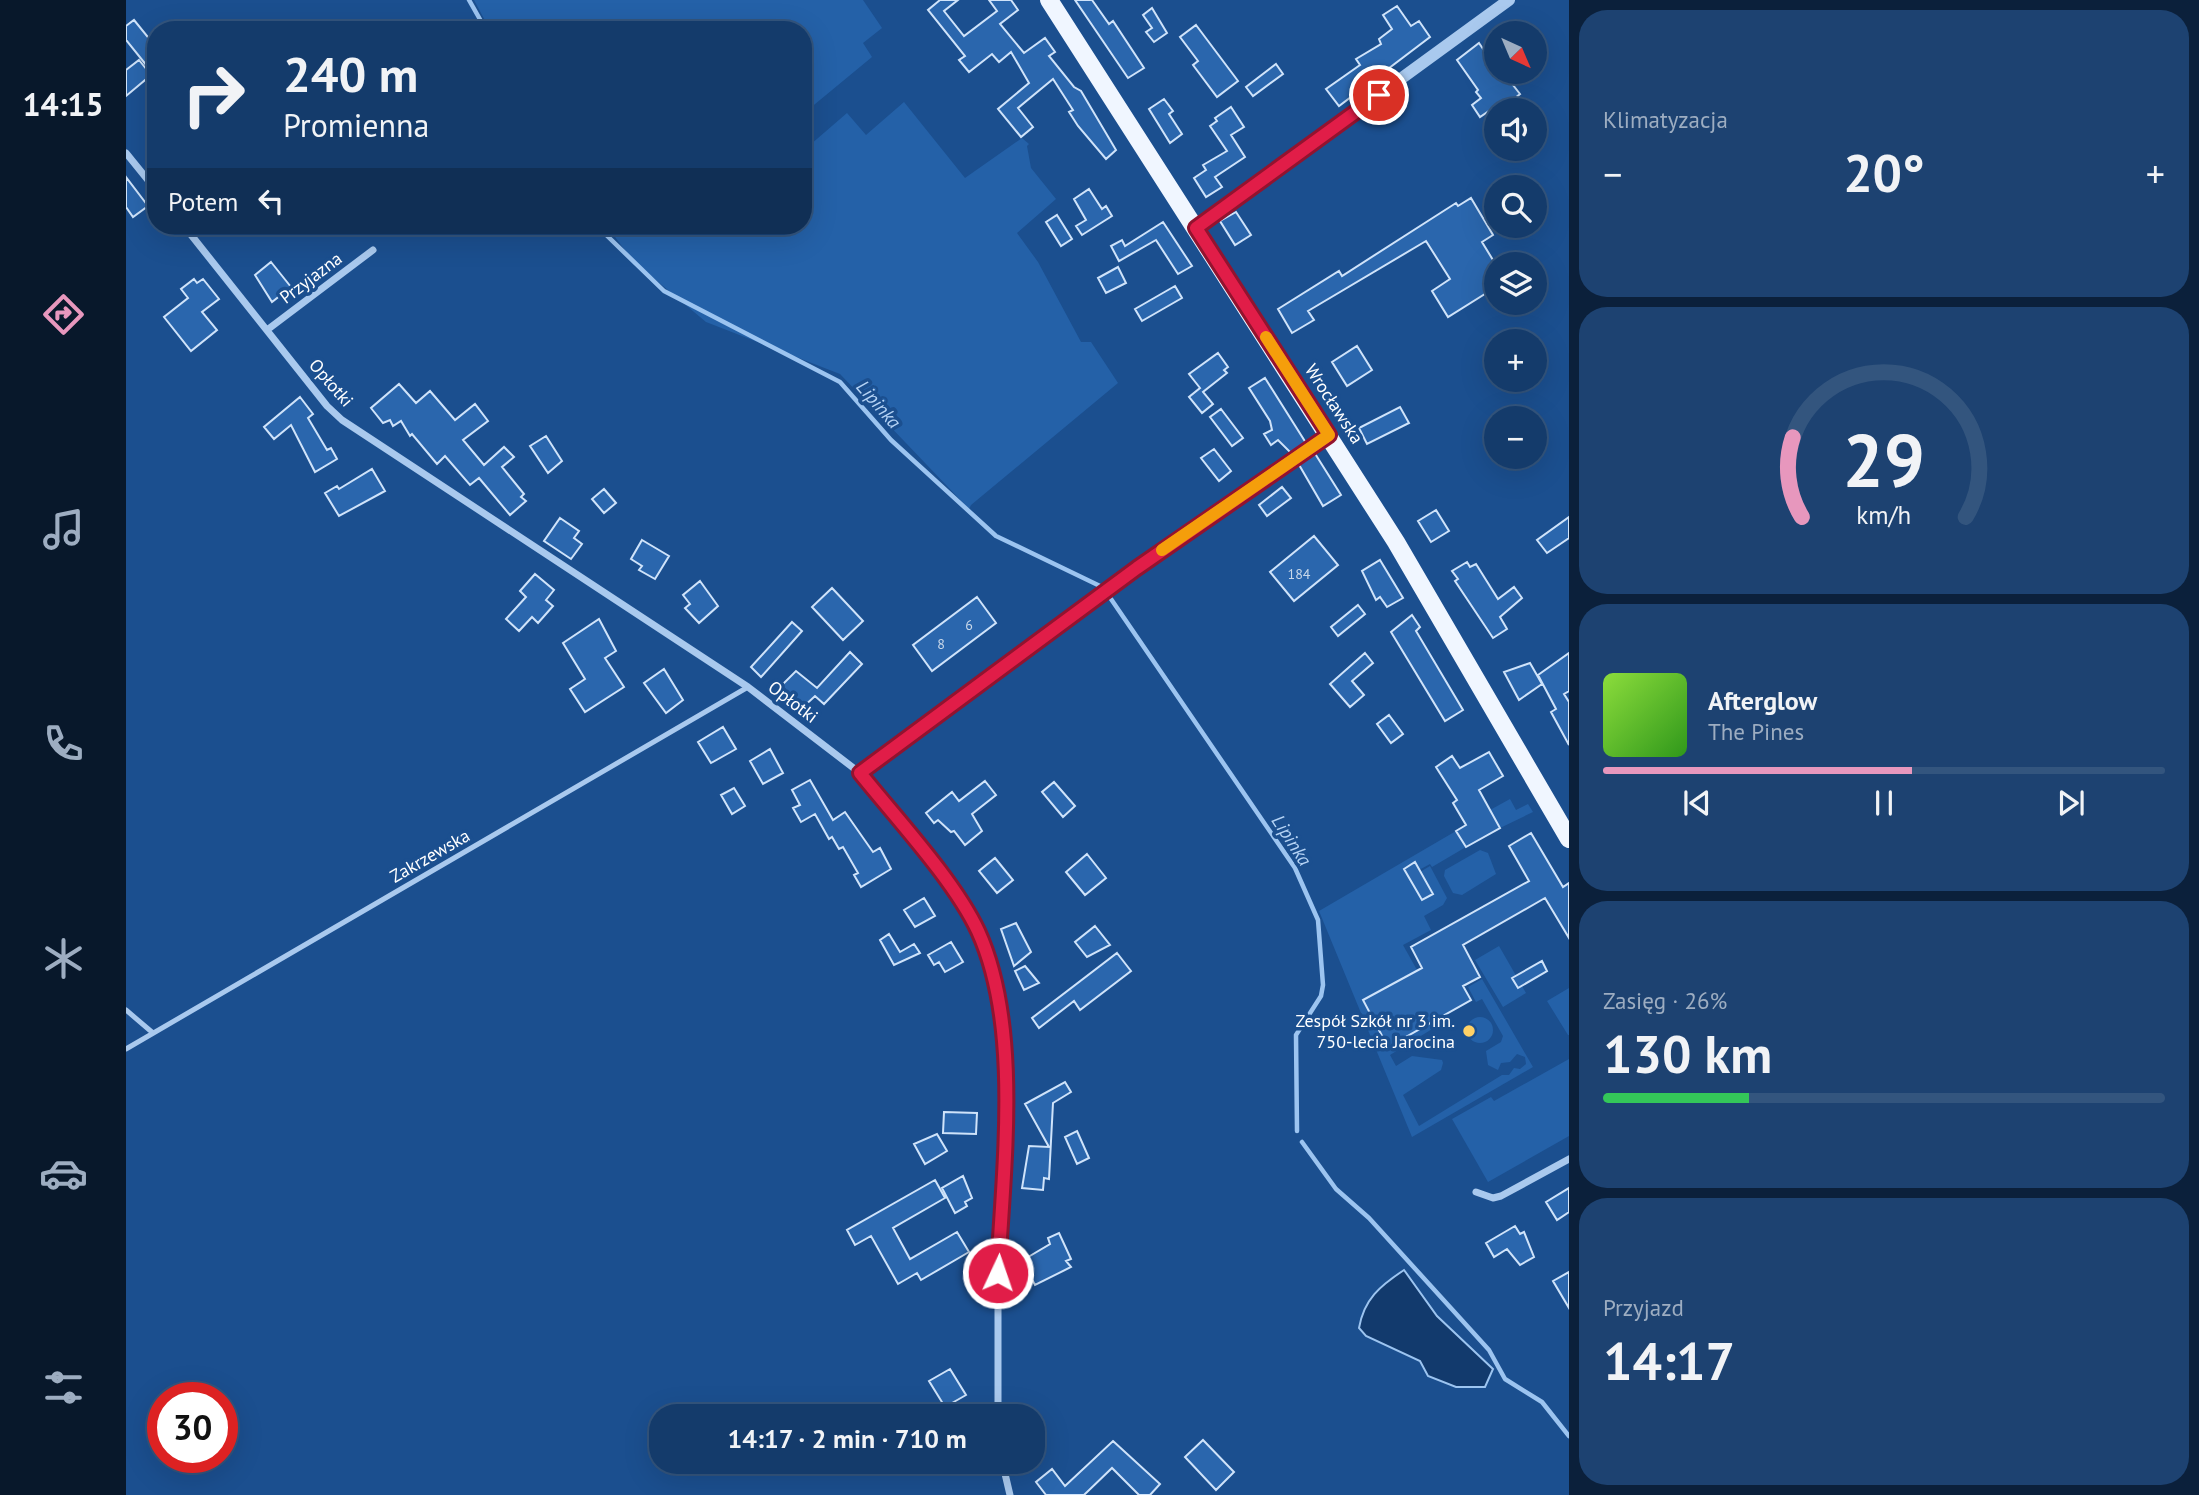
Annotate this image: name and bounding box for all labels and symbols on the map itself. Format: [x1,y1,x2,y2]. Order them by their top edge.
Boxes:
north arrow [1484,21,1547,84]
pin [1349,65,1409,125]
street label: Przyjazna [275,247,347,309]
street label: Opłotki [304,354,359,412]
street label: Wrocławska [1300,359,1369,448]
water label: Lipinka [852,375,907,434]
house number: 184 [1288,565,1311,583]
house number: 6 [965,616,973,634]
house number: 8 [937,635,945,653]
street label: Opłotki [764,675,823,728]
water label: Lipinka [1267,810,1318,871]
street label: Zakrzewska [386,824,474,888]
place label: Zespół Szkół nr 3 im. 750-lecia Jarocina [1296,1009,1455,1053]
marker: Zespół Szkół nr 3 im. 750-lecia Jarocina [1461,1023,1477,1039]
position arrow [961,1236,1035,1310]
speed limit sign: 30 [147,1382,238,1473]

